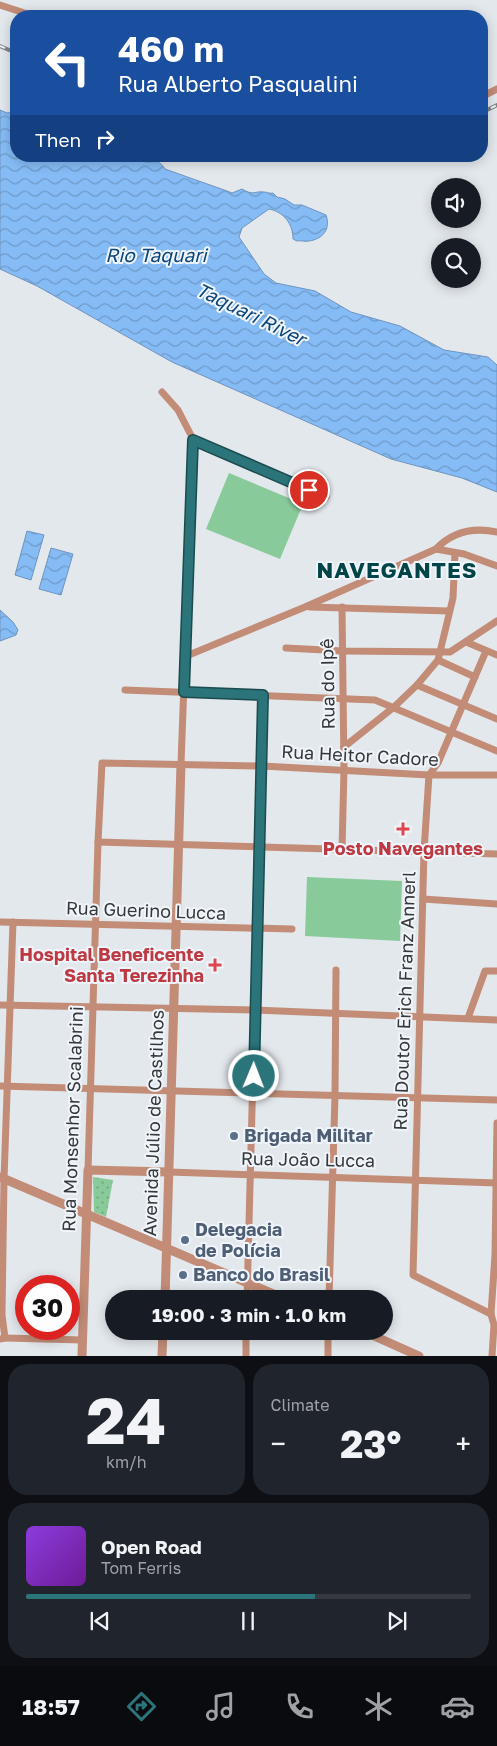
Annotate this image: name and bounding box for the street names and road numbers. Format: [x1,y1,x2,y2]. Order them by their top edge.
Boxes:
street label: Rua do Ipê [315,638,339,730]
street label: Rua Heitor Cadore [281,740,439,770]
street label: Rua Doutor Erich Franz Annerl [388,871,420,1131]
street label: Rua Guerino Lucca [66,896,227,924]
street label: Rua Monsenhor Scalabrini [57,1006,87,1232]
street label: Avenida Júlio de Castilhos [138,1009,168,1237]
street label: Rua João Lucca [241,1147,375,1171]

